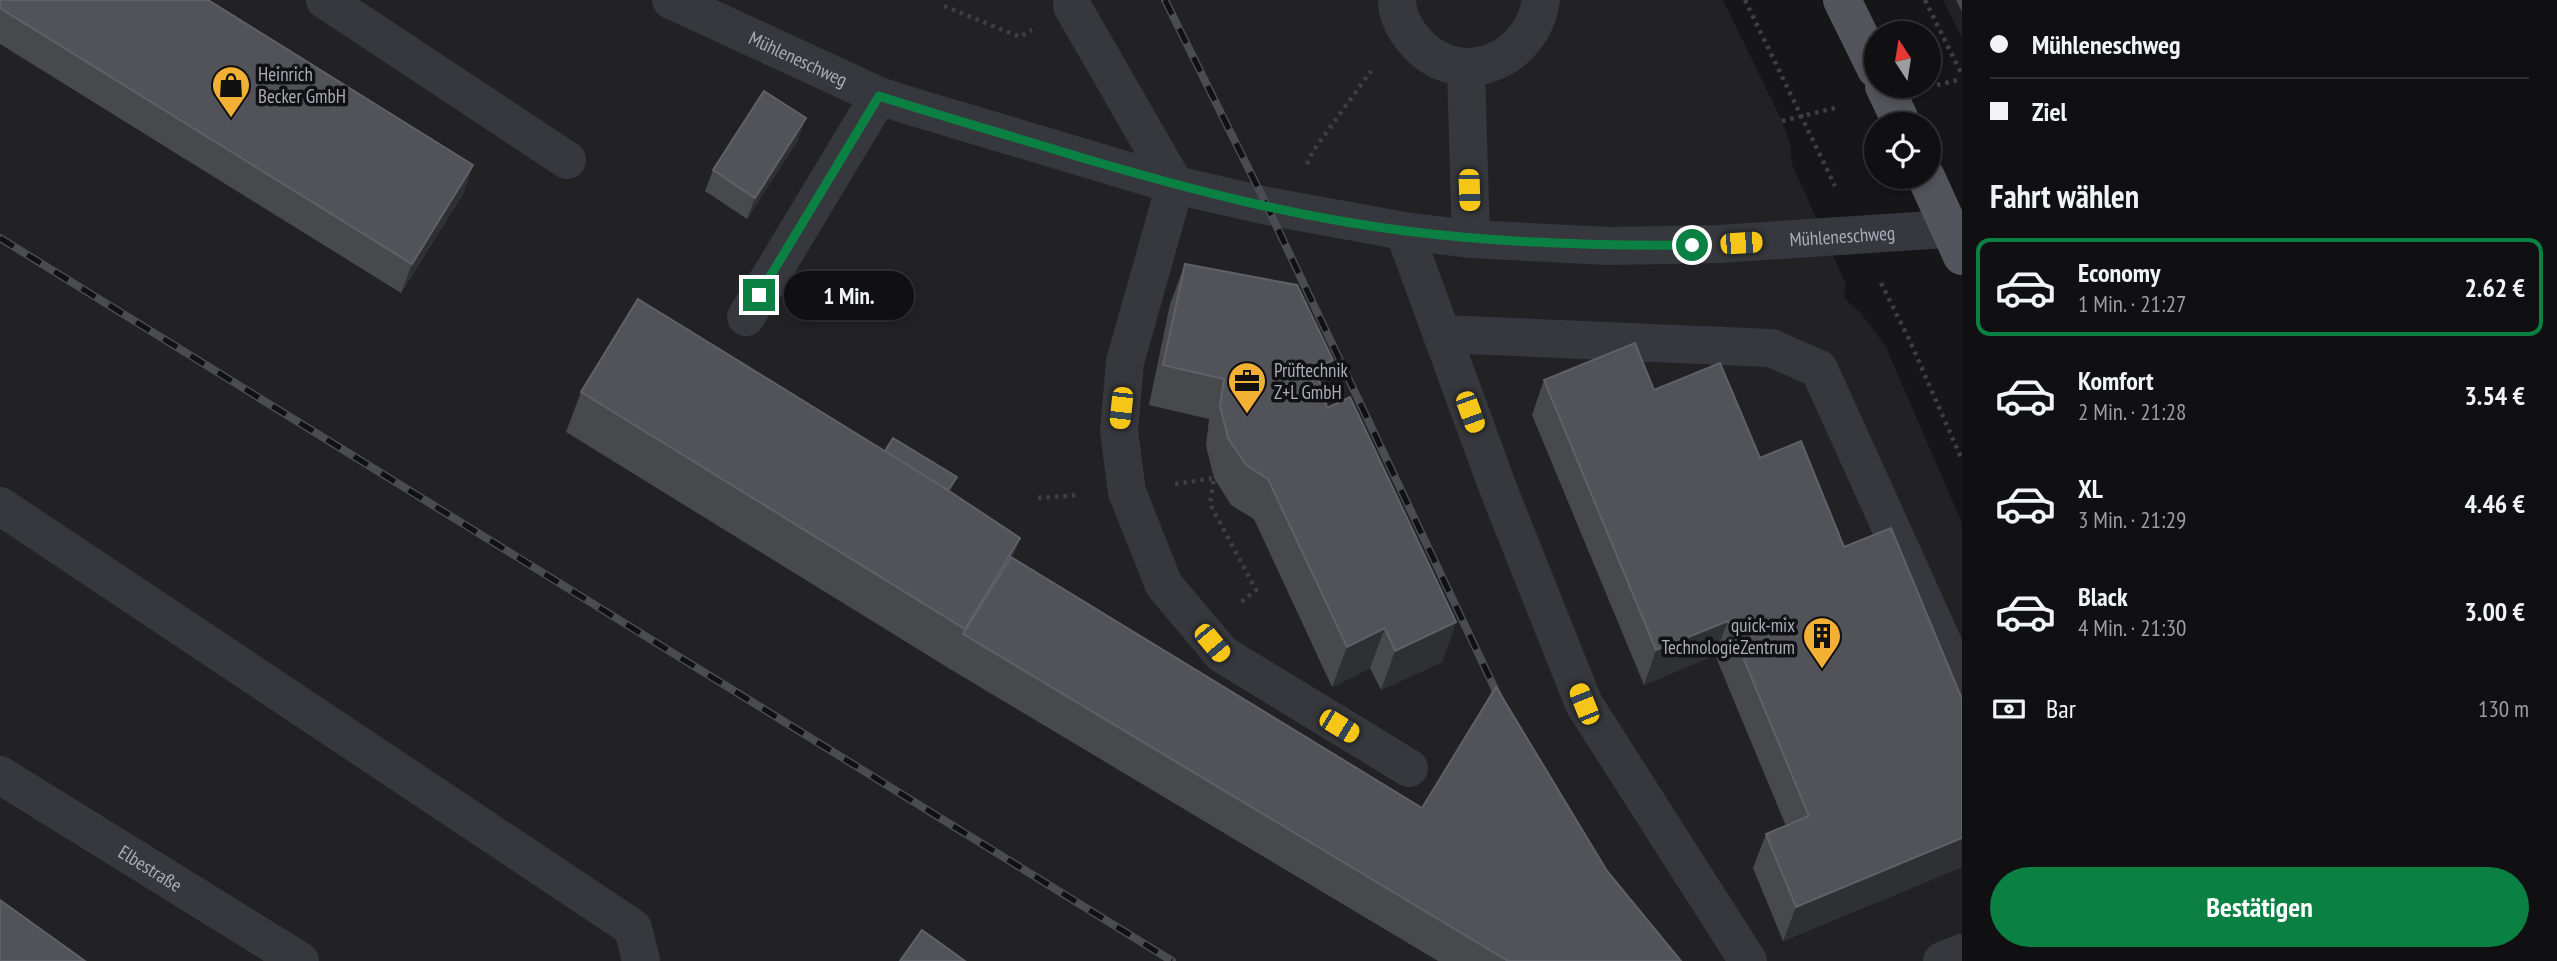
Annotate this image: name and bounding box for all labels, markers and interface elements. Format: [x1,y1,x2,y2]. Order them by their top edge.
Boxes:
north arrow [1864,21,1941,98]
map controls [1864,21,1941,189]
street label: Mühleneschweg [745,26,851,92]
text: Mühleneschweg [2032,28,2181,61]
place label: Heinrich Becker GmbH [258,62,346,108]
shop icon: Heinrich Becker GmbH [210,64,252,119]
text: Ziel [2032,95,2067,128]
button: locate [1864,112,1941,189]
car [1458,169,1481,211]
text: Fahrt wählen [1990,175,2139,217]
street label: Mühleneschweg [1789,220,1896,251]
route start [1676,229,1708,261]
car [1720,231,1763,255]
icon: car [1994,256,2057,319]
text: Economy [2078,256,2160,289]
callout: 1 Min. [784,270,913,320]
text: 2.62 € [2464,271,2525,304]
route end [743,279,775,311]
text: 1 Min. [823,281,875,310]
text: 1 Min. · 21:27 [2078,289,2186,318]
place label: Prüftechnik Z+L GmbH [1274,358,1349,404]
office icon: Prüftechnik Z+L GmbH [1226,360,1268,415]
icon: car [1994,364,2057,427]
text: Komfort [2078,364,2154,397]
text: 3.54 € [2464,379,2525,412]
car [1109,386,1134,430]
car [1453,389,1488,435]
text: 2 Min. · 21:28 [2078,397,2186,426]
icon: car [1994,472,2057,535]
text: XL [2078,472,2103,505]
text: 4.46 € [2464,487,2525,520]
text: 3 Min. · 21:29 [2078,505,2186,534]
icon: car [1994,580,2057,643]
text: Black [2078,580,2128,613]
text: 3.00 € [2464,595,2525,628]
place label: quick-mix TechnologieZentrum [1661,613,1795,659]
text: 4 Min. · 21:30 [2078,613,2186,642]
building icon: quick-mix TechnologieZentrum [1801,615,1843,670]
car [1191,620,1234,666]
car [1567,681,1602,727]
icon: cash [1990,690,2028,728]
text: Bar [2046,692,2076,725]
text: 130 m [2478,694,2529,723]
car [1316,706,1363,746]
street label: Elbestraße [114,840,187,897]
button: Bestätigen [1990,867,2529,947]

